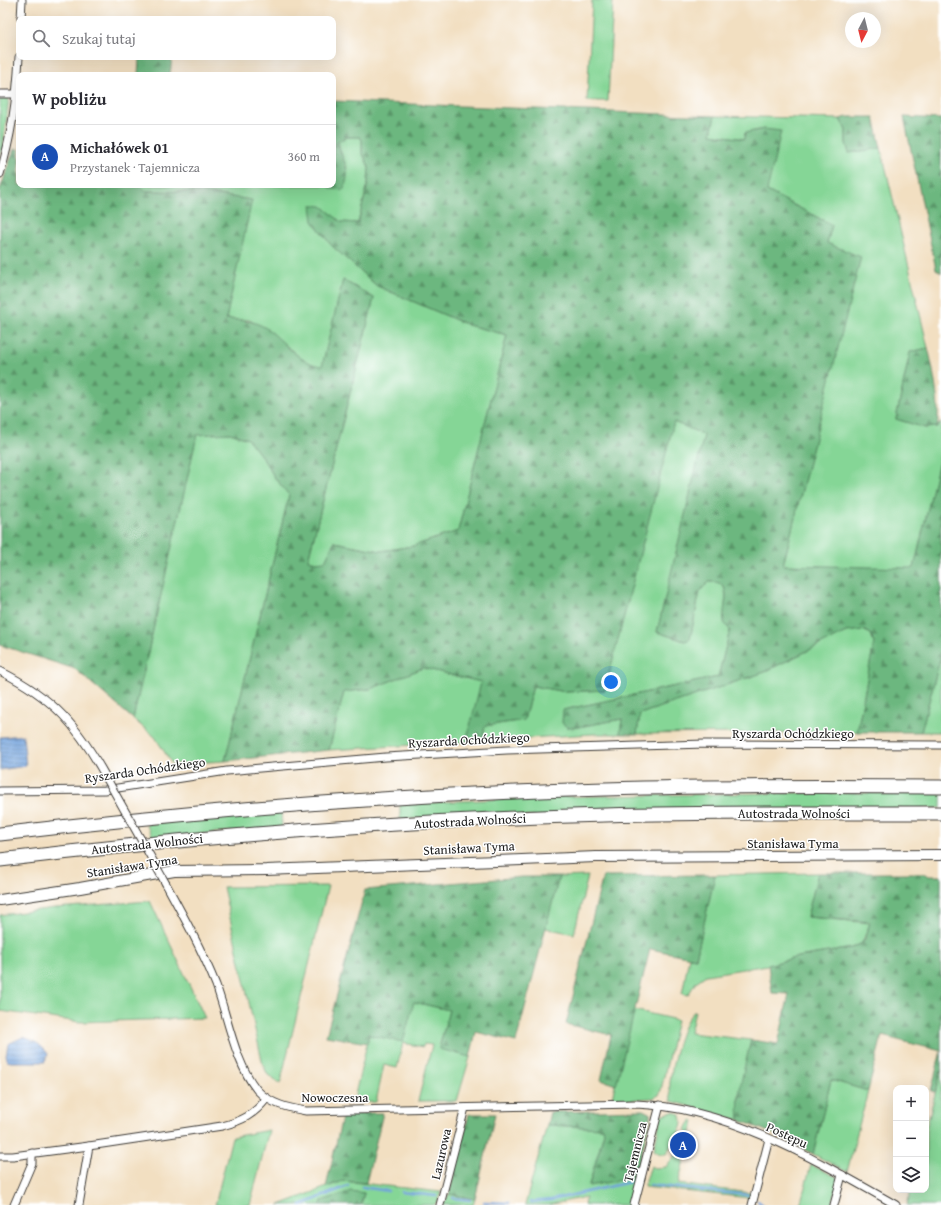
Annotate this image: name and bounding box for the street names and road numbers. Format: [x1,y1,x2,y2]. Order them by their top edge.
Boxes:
street label: Ryszarda Ochódzkiego [732,724,854,743]
street label: Ryszarda Ochódzkiego [408,727,531,753]
street label: Ryszarda Ochódzkiego [83,752,207,788]
street label: Autostrada Wolności [738,804,851,823]
street label: Autostrada Wolności [413,809,527,833]
street label: Autostrada Wolności [90,829,204,859]
street label: Stanisława Tyma [747,834,840,853]
street label: Stanisława Tyma [423,836,516,860]
street label: Stanisława Tyma [85,849,180,883]
street label: Nowoczesna [302,1088,369,1107]
street label: Postępu [763,1117,811,1153]
street label: Tajemnicza [618,1119,652,1184]
street label: Lazurowa [426,1126,456,1181]

